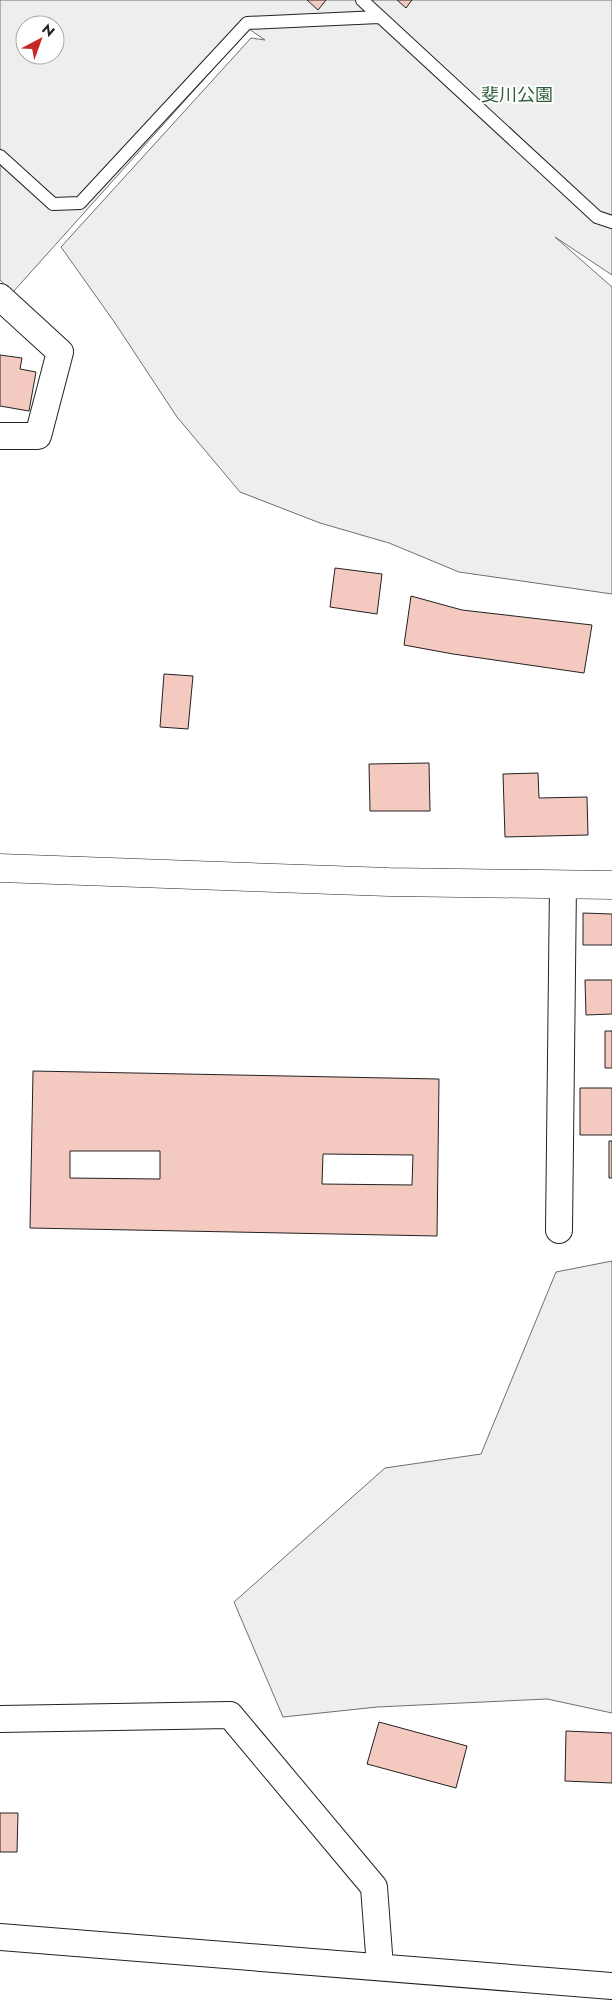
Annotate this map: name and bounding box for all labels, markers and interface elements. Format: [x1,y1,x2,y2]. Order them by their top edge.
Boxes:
north arrow [15,15,65,65]
text: N [38,19,59,41]
park label: 斐川公園 [481,82,553,108]

